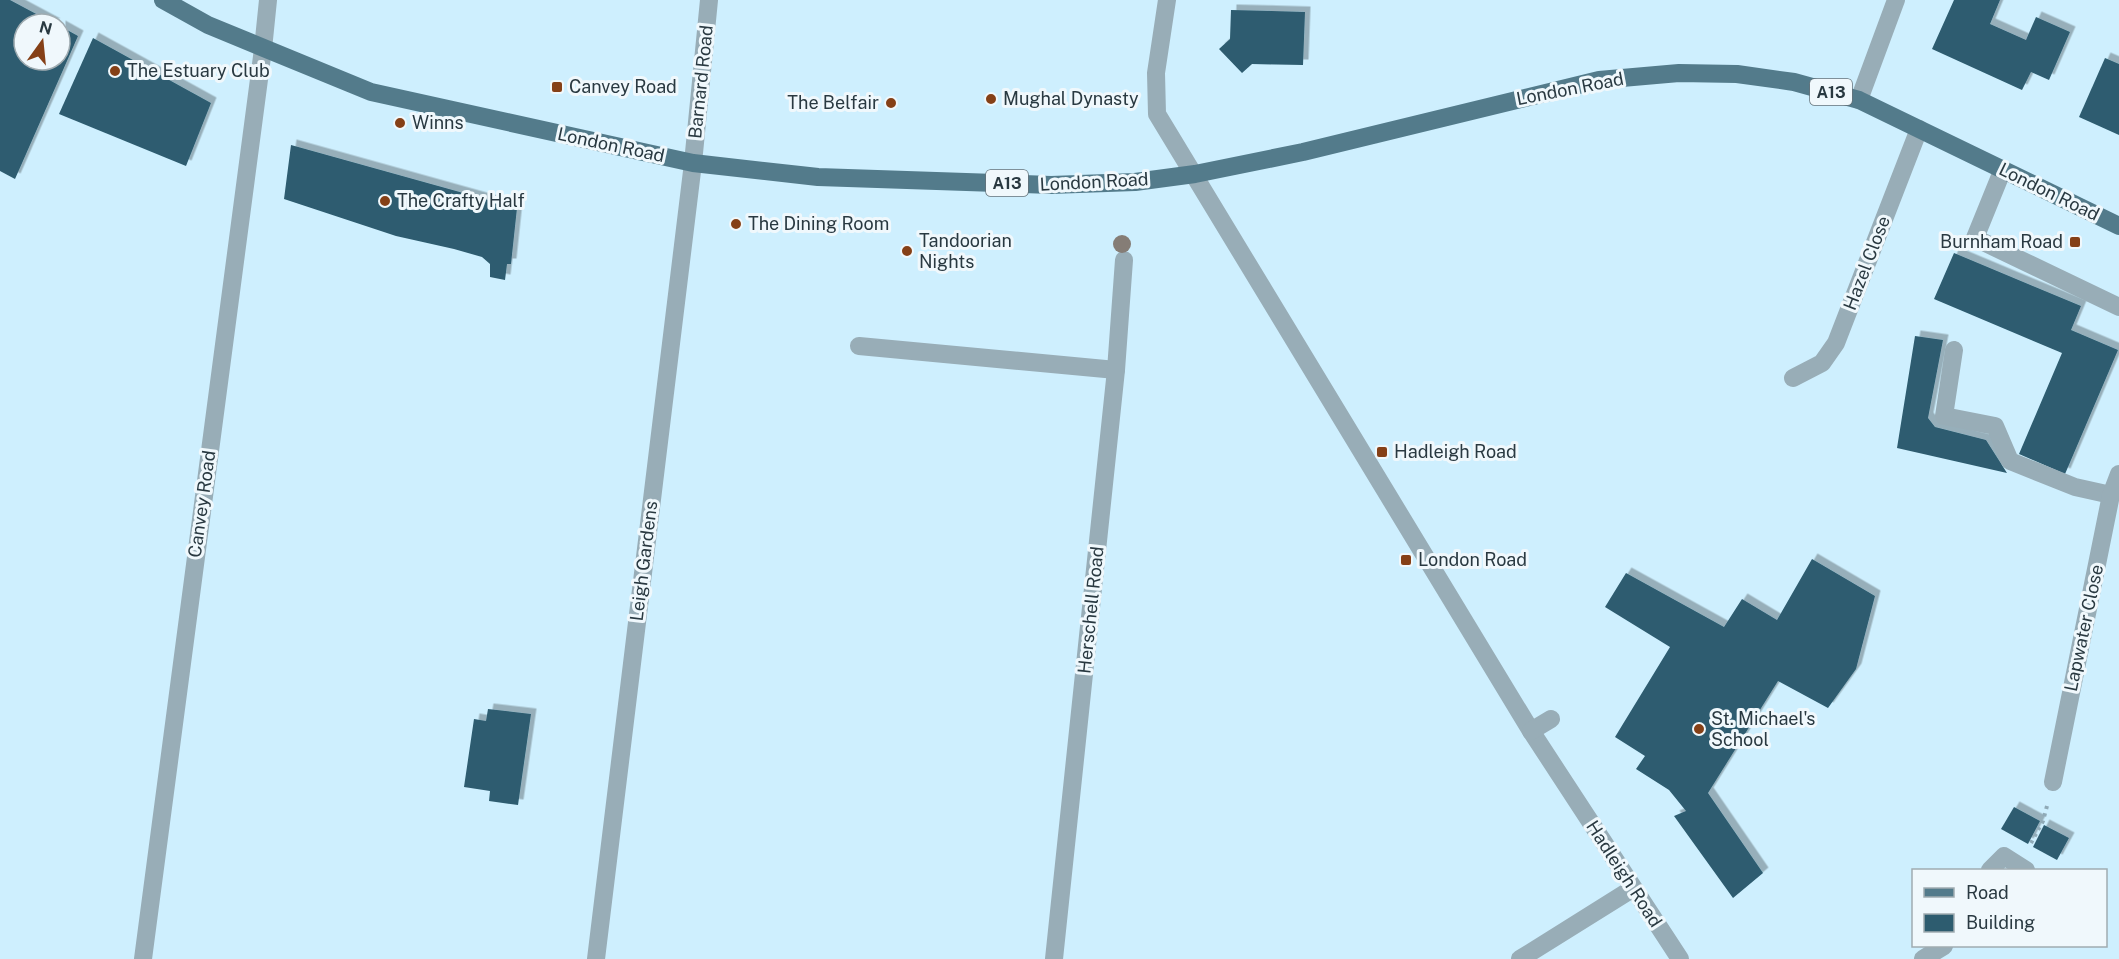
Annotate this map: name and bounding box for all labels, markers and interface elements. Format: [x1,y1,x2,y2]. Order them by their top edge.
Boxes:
north arrow [12,12,72,72]
text: N [37,17,54,39]
street label: Barnard Road [684,24,717,140]
place label: The Estuary Club [127,60,270,81]
marker: The Estuary Club [108,64,122,78]
street label: London Road [1514,68,1625,109]
place label: Canvey Road [569,76,677,97]
road number: A13 [1810,79,1852,105]
marker: Canvey Road [550,80,564,94]
place label: Mughal Dynasty [1003,88,1139,109]
place label: The Belfair [787,92,879,113]
marker: Mughal Dynasty [984,92,998,106]
marker: The Belfair [884,96,898,110]
place label: Winns [412,112,464,133]
marker: Winns [393,116,407,130]
street label: London Road [556,123,667,166]
street label: London Road [1996,158,2103,225]
street label: London Road [1039,168,1149,195]
road number: A13 [986,170,1028,196]
place label: The Crafty Half [397,190,525,211]
marker: The Crafty Half [378,194,392,208]
place label: The Dining Room [748,213,889,234]
street label: Hazel Close [1839,213,1894,313]
marker: The Dining Room [729,217,743,231]
place label: Tandoorian Nights [919,230,1012,272]
place label: Burnham Road [1940,231,2063,252]
marker: Burnham Road [2068,235,2082,249]
marker: Tandoorian Nights [900,244,914,258]
place label: Hadleigh Road [1394,441,1517,462]
marker: Hadleigh Road [1375,445,1389,459]
street label: Canvey Road [184,449,219,559]
street label: Leigh Gardens [626,500,661,622]
street label: Herschell Road [1073,545,1108,675]
place label: London Road [1418,549,1527,570]
marker: London Road [1399,553,1413,567]
street label: Lapwater Close [2060,563,2107,693]
place label: St. Michael's School [1711,708,1815,750]
marker: St. Michael's School [1692,722,1706,736]
street label: Hadleigh Road [1582,817,1667,931]
legend [1912,869,2107,947]
text: Road [1966,882,2009,903]
text: Building [1966,912,2035,933]

